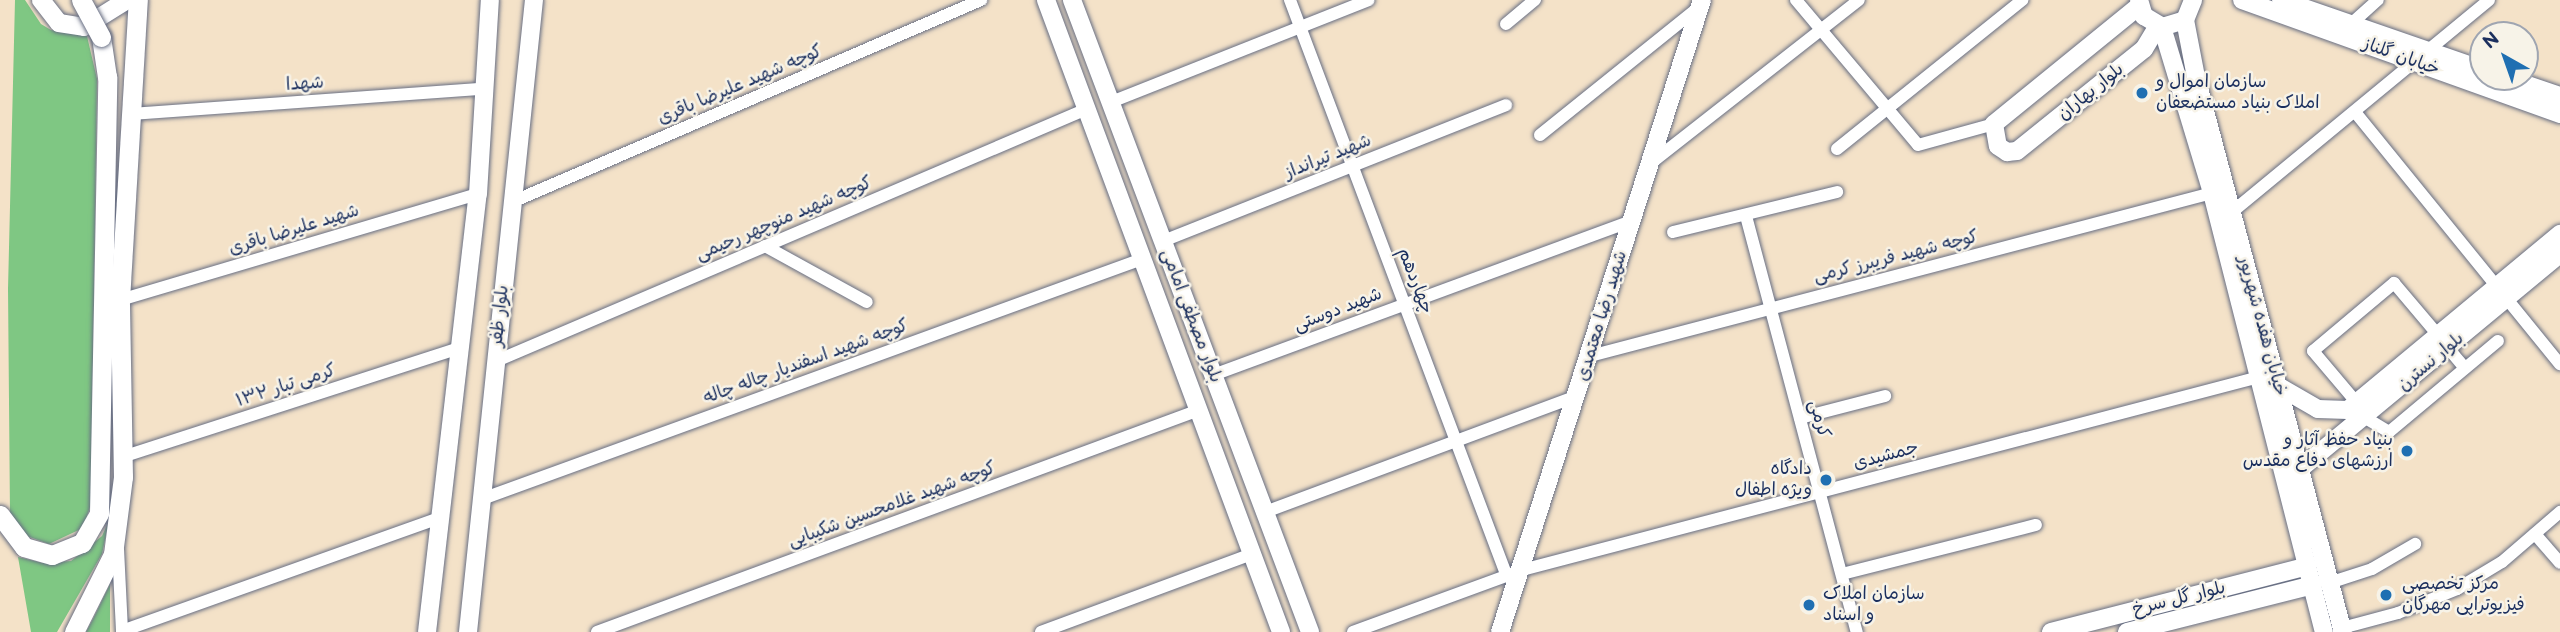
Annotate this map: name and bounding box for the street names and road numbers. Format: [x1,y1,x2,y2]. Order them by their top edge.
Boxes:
street label: خیابان گلناز [2360,33,2442,81]
street label: کوچه شهید علیرضا باقری [654,41,826,129]
street label: بلوار بهاران [2054,59,2128,125]
street label: شهدا [285,72,325,96]
street label: شهید تیرانداز [1281,130,1375,184]
street label: کوچه شهید منوچهر رحیمی [693,172,875,266]
street label: شهید علیرضا باقری [226,200,362,260]
street label: کوچه شهید فریبرز کرمی [1811,226,1981,288]
street label: چهاردهم [1393,245,1437,317]
street label: بلوار مصطفی امامی [1156,246,1226,386]
street label: شهید رضا معتمدی [1572,248,1632,384]
street label: خیابان هفده شهریور [2233,253,2291,399]
street label: شهید دوستی [1291,283,1385,337]
street label: بلوار ظفر [486,284,514,348]
street label: کوچه شهید اسفندیار چاله چاله [701,315,911,409]
street label: بلوار نسترن [2393,328,2469,396]
street label: کرمی تبار ۱۳۲ [233,360,339,412]
street label: کرمی [1804,398,1834,440]
street label: جمشیدی [1851,437,1921,475]
street label: کوچه شهید غلامحسین شکیبایی [785,457,999,553]
street label: بلوار گل سرخ [2130,577,2228,621]

